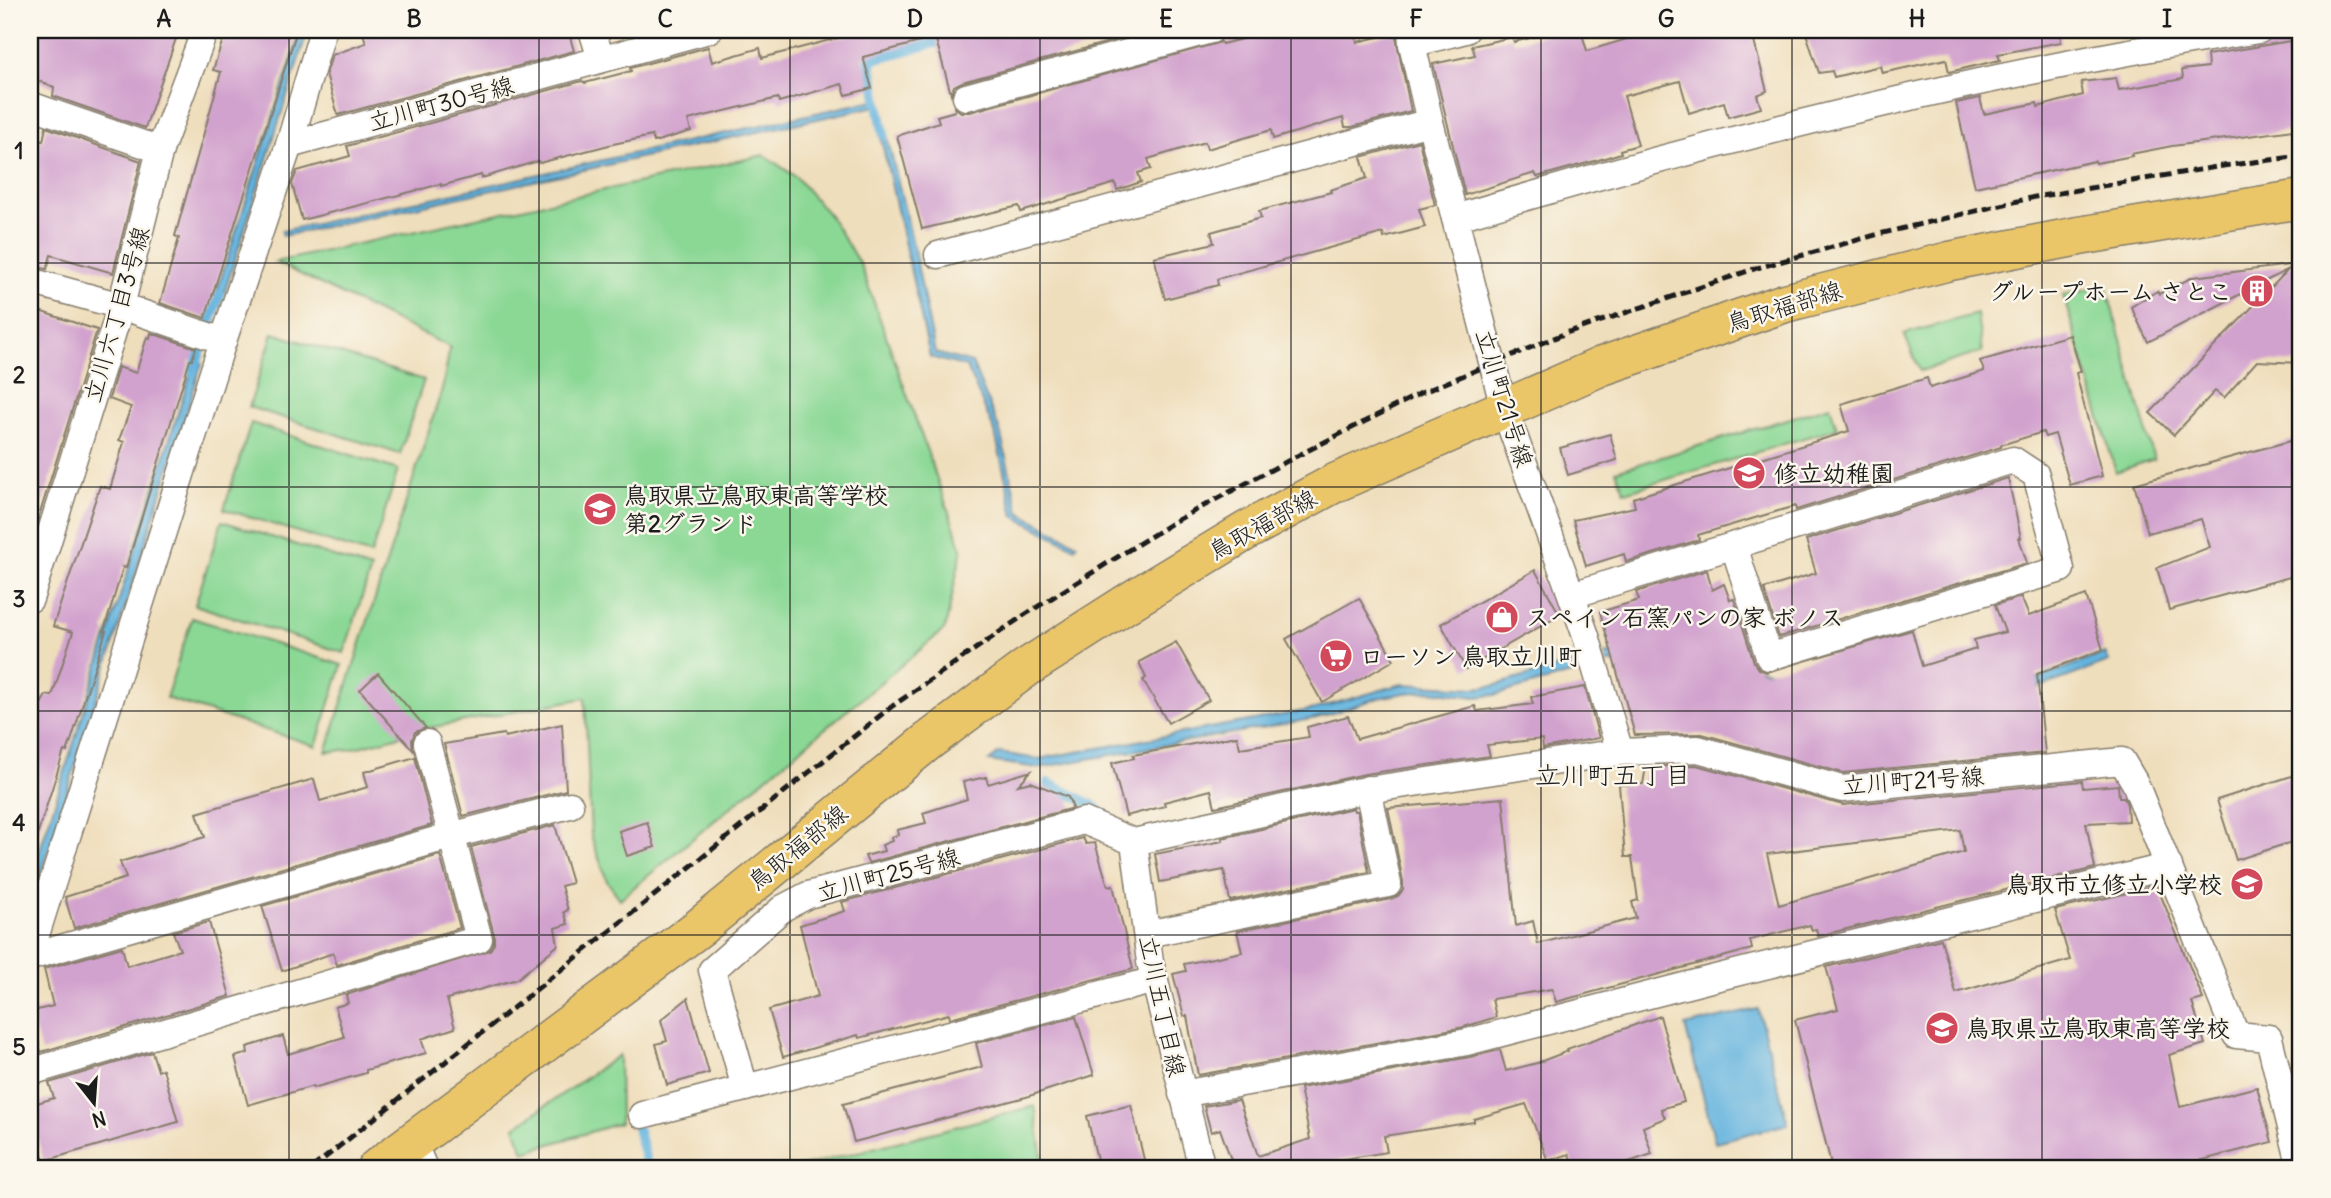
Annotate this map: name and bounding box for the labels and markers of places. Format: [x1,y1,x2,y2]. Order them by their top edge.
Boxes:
building icon: グループホーム さとこ [2238,272,2276,310]
place label: グループホーム さとこ [1989,276,2232,306]
school or university icon: 修立幼稚園 [1730,454,1768,492]
place label: 修立幼稚園 [1774,458,1894,488]
place label: 鳥取県立鳥取東高等学校 第2グランド [624,480,888,538]
school or university icon: 鳥取県立鳥取東高等学校 第2グランド [581,490,619,528]
shop icon: スペイン石窯パンの家 ボノス [1483,598,1521,636]
place label: スペイン石窯パンの家 ボノス [1526,602,1844,632]
supermarket icon: ローソン 鳥取立川町 [1317,637,1355,675]
place label: ローソン 鳥取立川町 [1360,641,1582,671]
school or university icon: 鳥取市立修立小学校 [2228,865,2266,903]
place label: 鳥取市立修立小学校 [2006,869,2222,899]
school or university icon: 鳥取県立鳥取東高等学校 [1923,1009,1961,1047]
place label: 鳥取県立鳥取東高等学校 [1966,1013,2230,1043]

